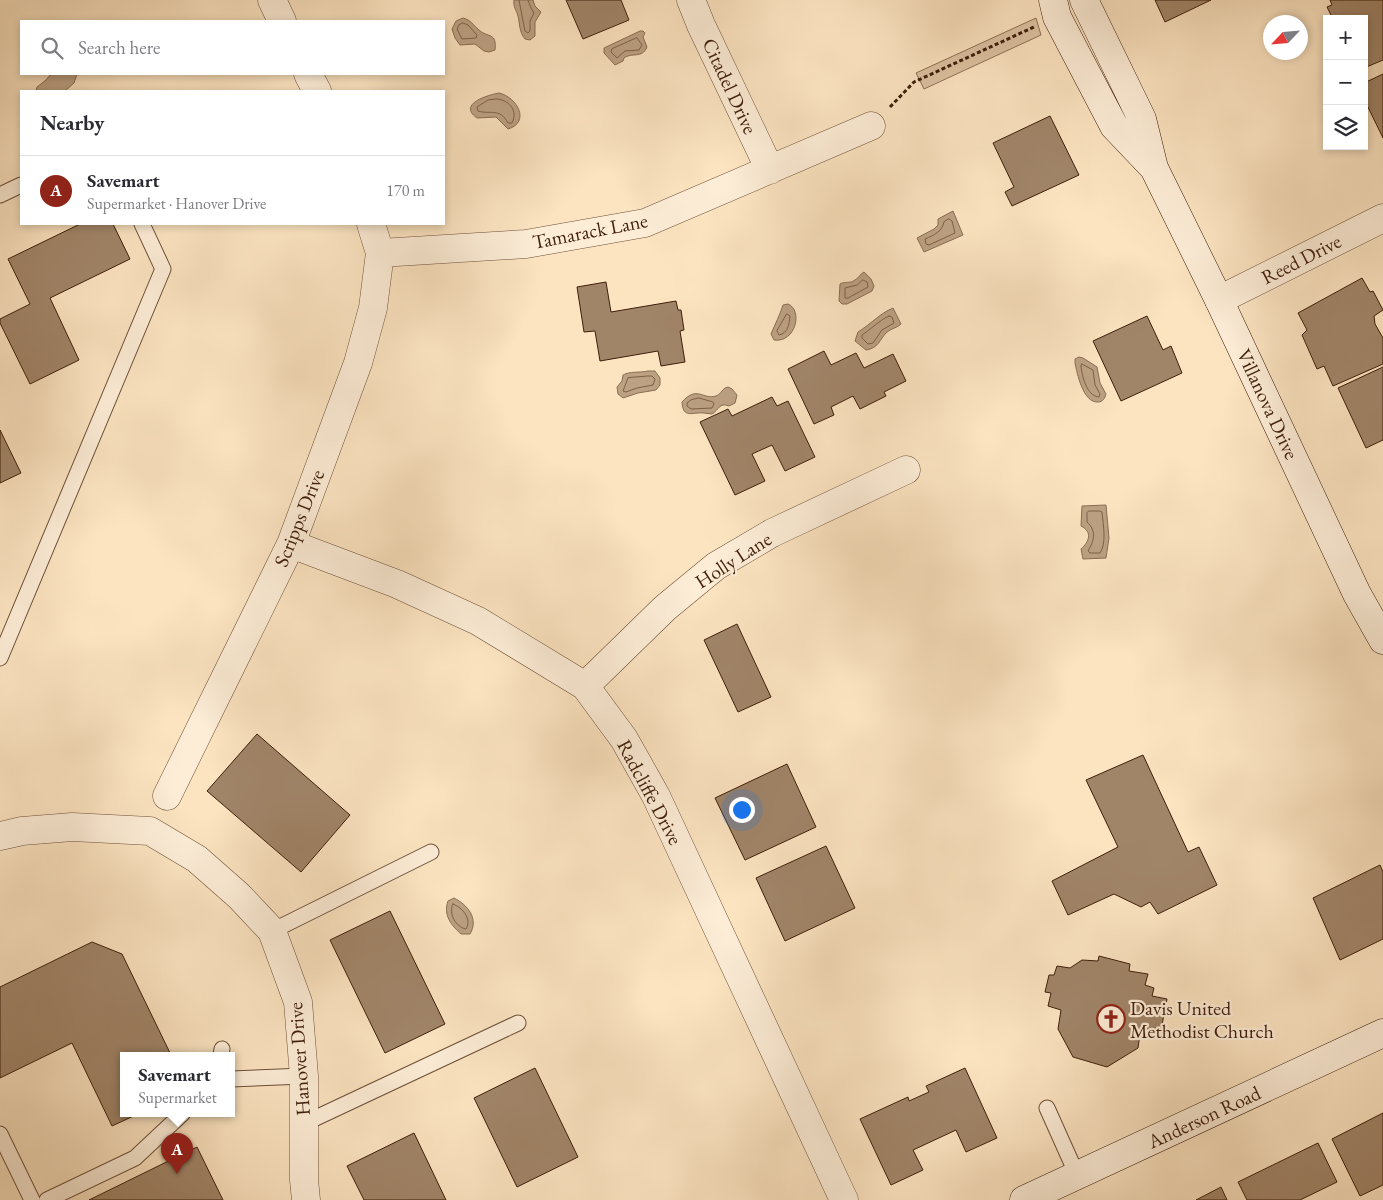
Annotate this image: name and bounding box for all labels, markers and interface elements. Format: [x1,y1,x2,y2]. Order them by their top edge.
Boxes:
north arrow [1263,15,1308,60]
map controls [1323,15,1368,150]
button: + [1323,15,1368,60]
search box [20,20,445,75]
icon: search [38,34,66,62]
street label: Citadel Drive [696,34,764,138]
text: Search here [78,35,160,60]
button: − [1323,60,1368,105]
button: layers [1323,105,1368,150]
text: Nearby [40,109,104,136]
text: Savemart [87,168,160,193]
text: A [50,180,62,201]
text: 170 m [386,180,425,201]
text: Supermarket · Hanover Drive [87,193,266,214]
street label: Tamarack Lane [530,207,650,255]
street label: Reed Drive [1257,228,1346,290]
street label: Villanova Drive [1231,345,1305,464]
street label: Scripps Drive [268,465,330,570]
street label: Holly Lane [690,526,776,594]
street label: Radcliffe Drive [611,735,689,849]
your location [729,797,755,823]
place label: Davis United Methodist Church [1130,995,1274,1044]
street label: Hanover Drive [282,1001,316,1117]
church icon: Davis United Methodist Church [1096,1004,1126,1034]
popup [120,1052,235,1117]
text: Savemart [138,1062,211,1087]
street label: Anderson Road [1142,1079,1265,1155]
text: Supermarket [138,1087,217,1108]
pin: A [161,1133,193,1174]

